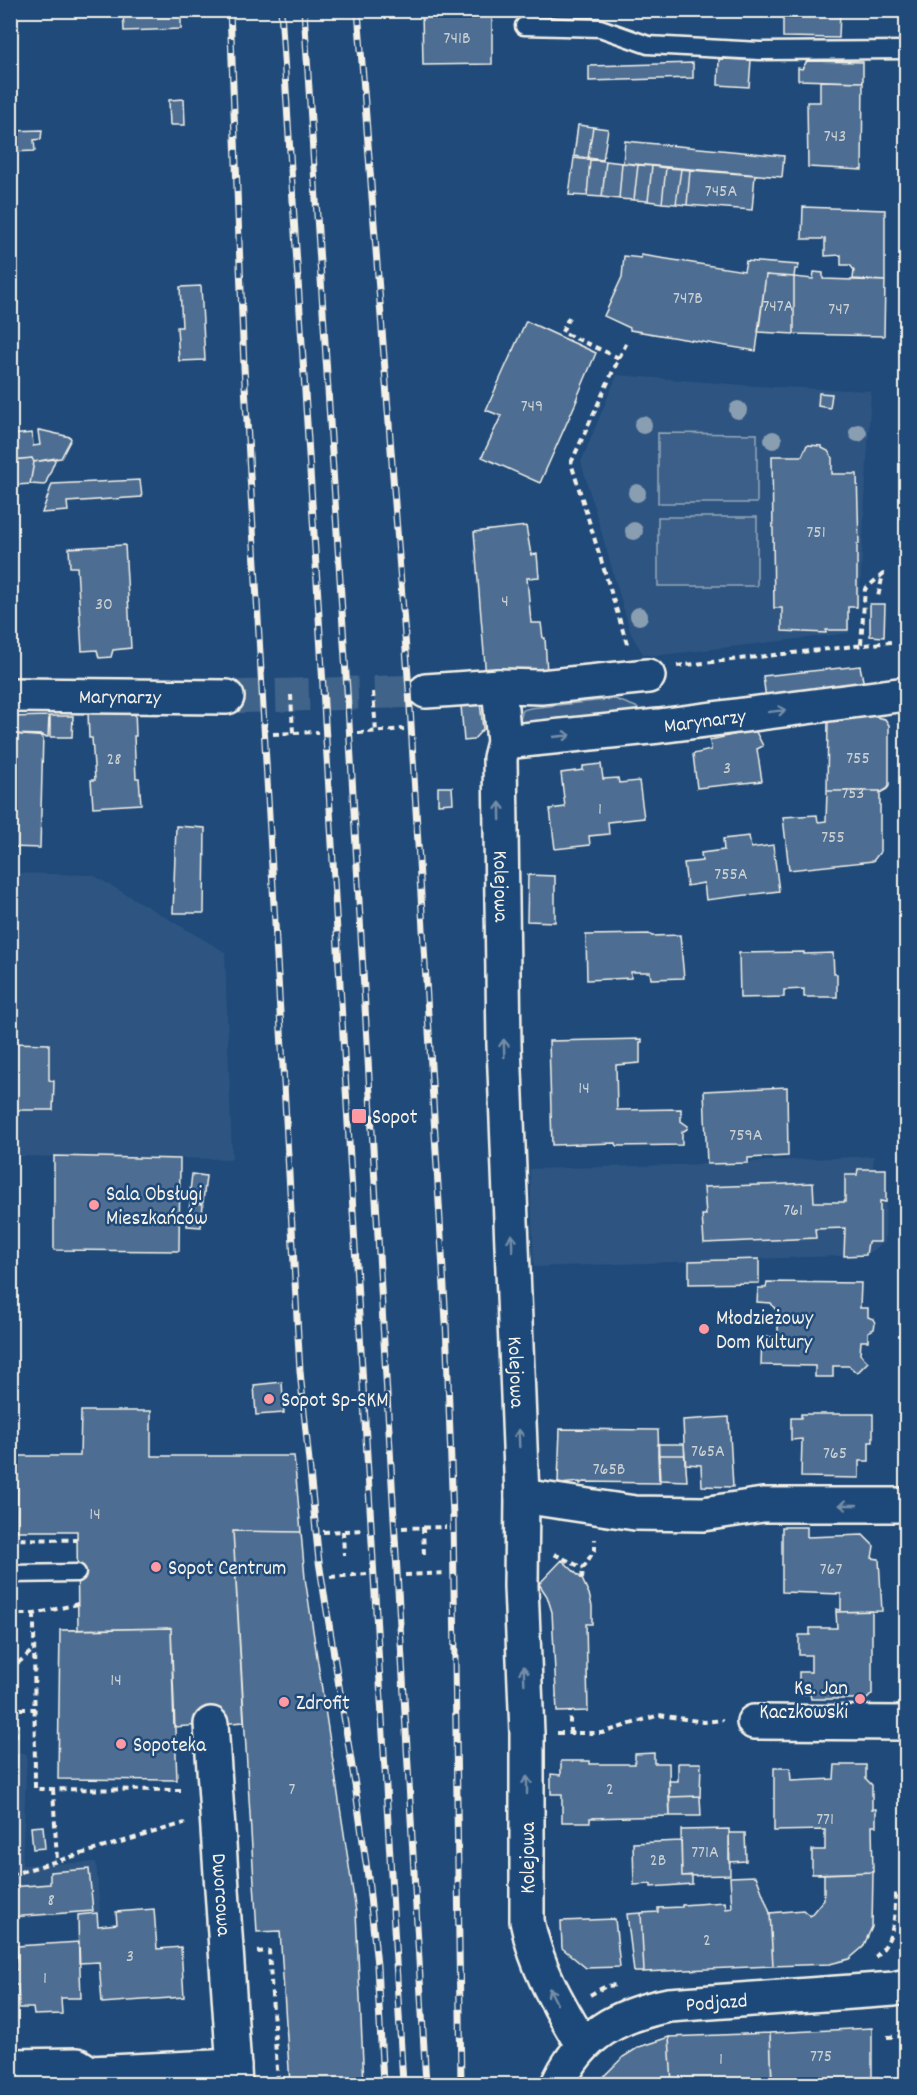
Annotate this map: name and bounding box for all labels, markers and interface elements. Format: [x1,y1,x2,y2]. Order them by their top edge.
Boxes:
house number: 741B [444,27,470,52]
house number: 743 [824,125,846,150]
house number: 745A [705,180,737,205]
house number: 747B [673,287,703,312]
house number: 747A [762,295,794,320]
house number: 747 [828,298,850,323]
house number: 749 [521,395,543,420]
house number: 751 [806,521,826,546]
house number: 4 [501,590,509,615]
house number: 30 [95,593,113,618]
street label: Marynarzy [79,684,162,714]
street label: Marynarzy [662,703,748,743]
one-way arrow [766,705,786,716]
one-way arrow [552,730,572,741]
house number: 755 [846,747,870,772]
house number: 28 [106,748,122,773]
house number: 3 [723,757,731,782]
house number: 753 [841,782,865,807]
house number: 1 [598,798,602,823]
one-way arrow [494,801,506,821]
house number: 755 [821,826,845,851]
street label: Kolejowa [483,850,514,923]
house number: 755A [714,863,748,888]
one-way arrow [499,1038,510,1058]
house number: 14 [578,1077,590,1102]
place label: Sopot [372,1104,418,1134]
marker: Sopot [350,1107,368,1125]
house number: 759A [729,1124,763,1149]
place label: Sala Obsługi Mieszkańców [106,1181,208,1235]
marker: Sala Obsługi Mieszkańców [87,1198,101,1212]
house number: 761 [783,1199,803,1224]
one-way arrow [507,1233,518,1253]
place label: Młodzieżowy Dom Kultury [716,1305,814,1359]
marker: Młodzieżowy Dom Kultury [697,1322,711,1336]
street label: Kolejowa [498,1336,531,1410]
place label: Sopot Sp-SKM [281,1387,389,1417]
marker: Sopot Sp-SKM [262,1392,276,1406]
one-way arrow [514,1428,525,1448]
house number: 765A [691,1440,725,1465]
house number: 765 [823,1442,847,1467]
house number: 765B [593,1458,625,1483]
one-way arrow [839,1499,859,1511]
house number: 14 [89,1503,101,1528]
place label: Sopot Centrum [168,1555,287,1585]
house number: 767 [820,1558,842,1583]
marker: Sopot Centrum [149,1560,163,1574]
one-way arrow [519,1665,530,1685]
house number: 14 [110,1669,122,1694]
place label: Ks. Jan Kaczkowski [759,1675,848,1729]
place label: Zdrofit [296,1690,350,1720]
marker: Ks. Jan Kaczkowski [853,1692,867,1706]
marker: Zdrofit [277,1695,291,1709]
place label: Sopoteka [133,1732,207,1762]
marker: Sopoteka [114,1737,128,1751]
one-way arrow [521,1775,533,1795]
house number: 7 [289,1778,296,1803]
house number: 2 [606,1778,614,1803]
house number: 771 [816,1808,834,1833]
street label: Kolejowa [515,1821,545,1894]
house number: 771A [691,1841,719,1866]
house number: 2B [650,1849,666,1874]
street label: Dworcowa [202,1853,237,1938]
house number: 8 [47,1889,55,1914]
house number: 2 [703,1929,711,1954]
house number: 3 [126,1945,134,1970]
house number: 1 [43,1967,47,1992]
street label: Podjazd [685,1987,749,2022]
one-way arrow [547,1988,559,2006]
house number: 775 [810,2045,832,2070]
house number: 1 [719,2048,723,2073]

